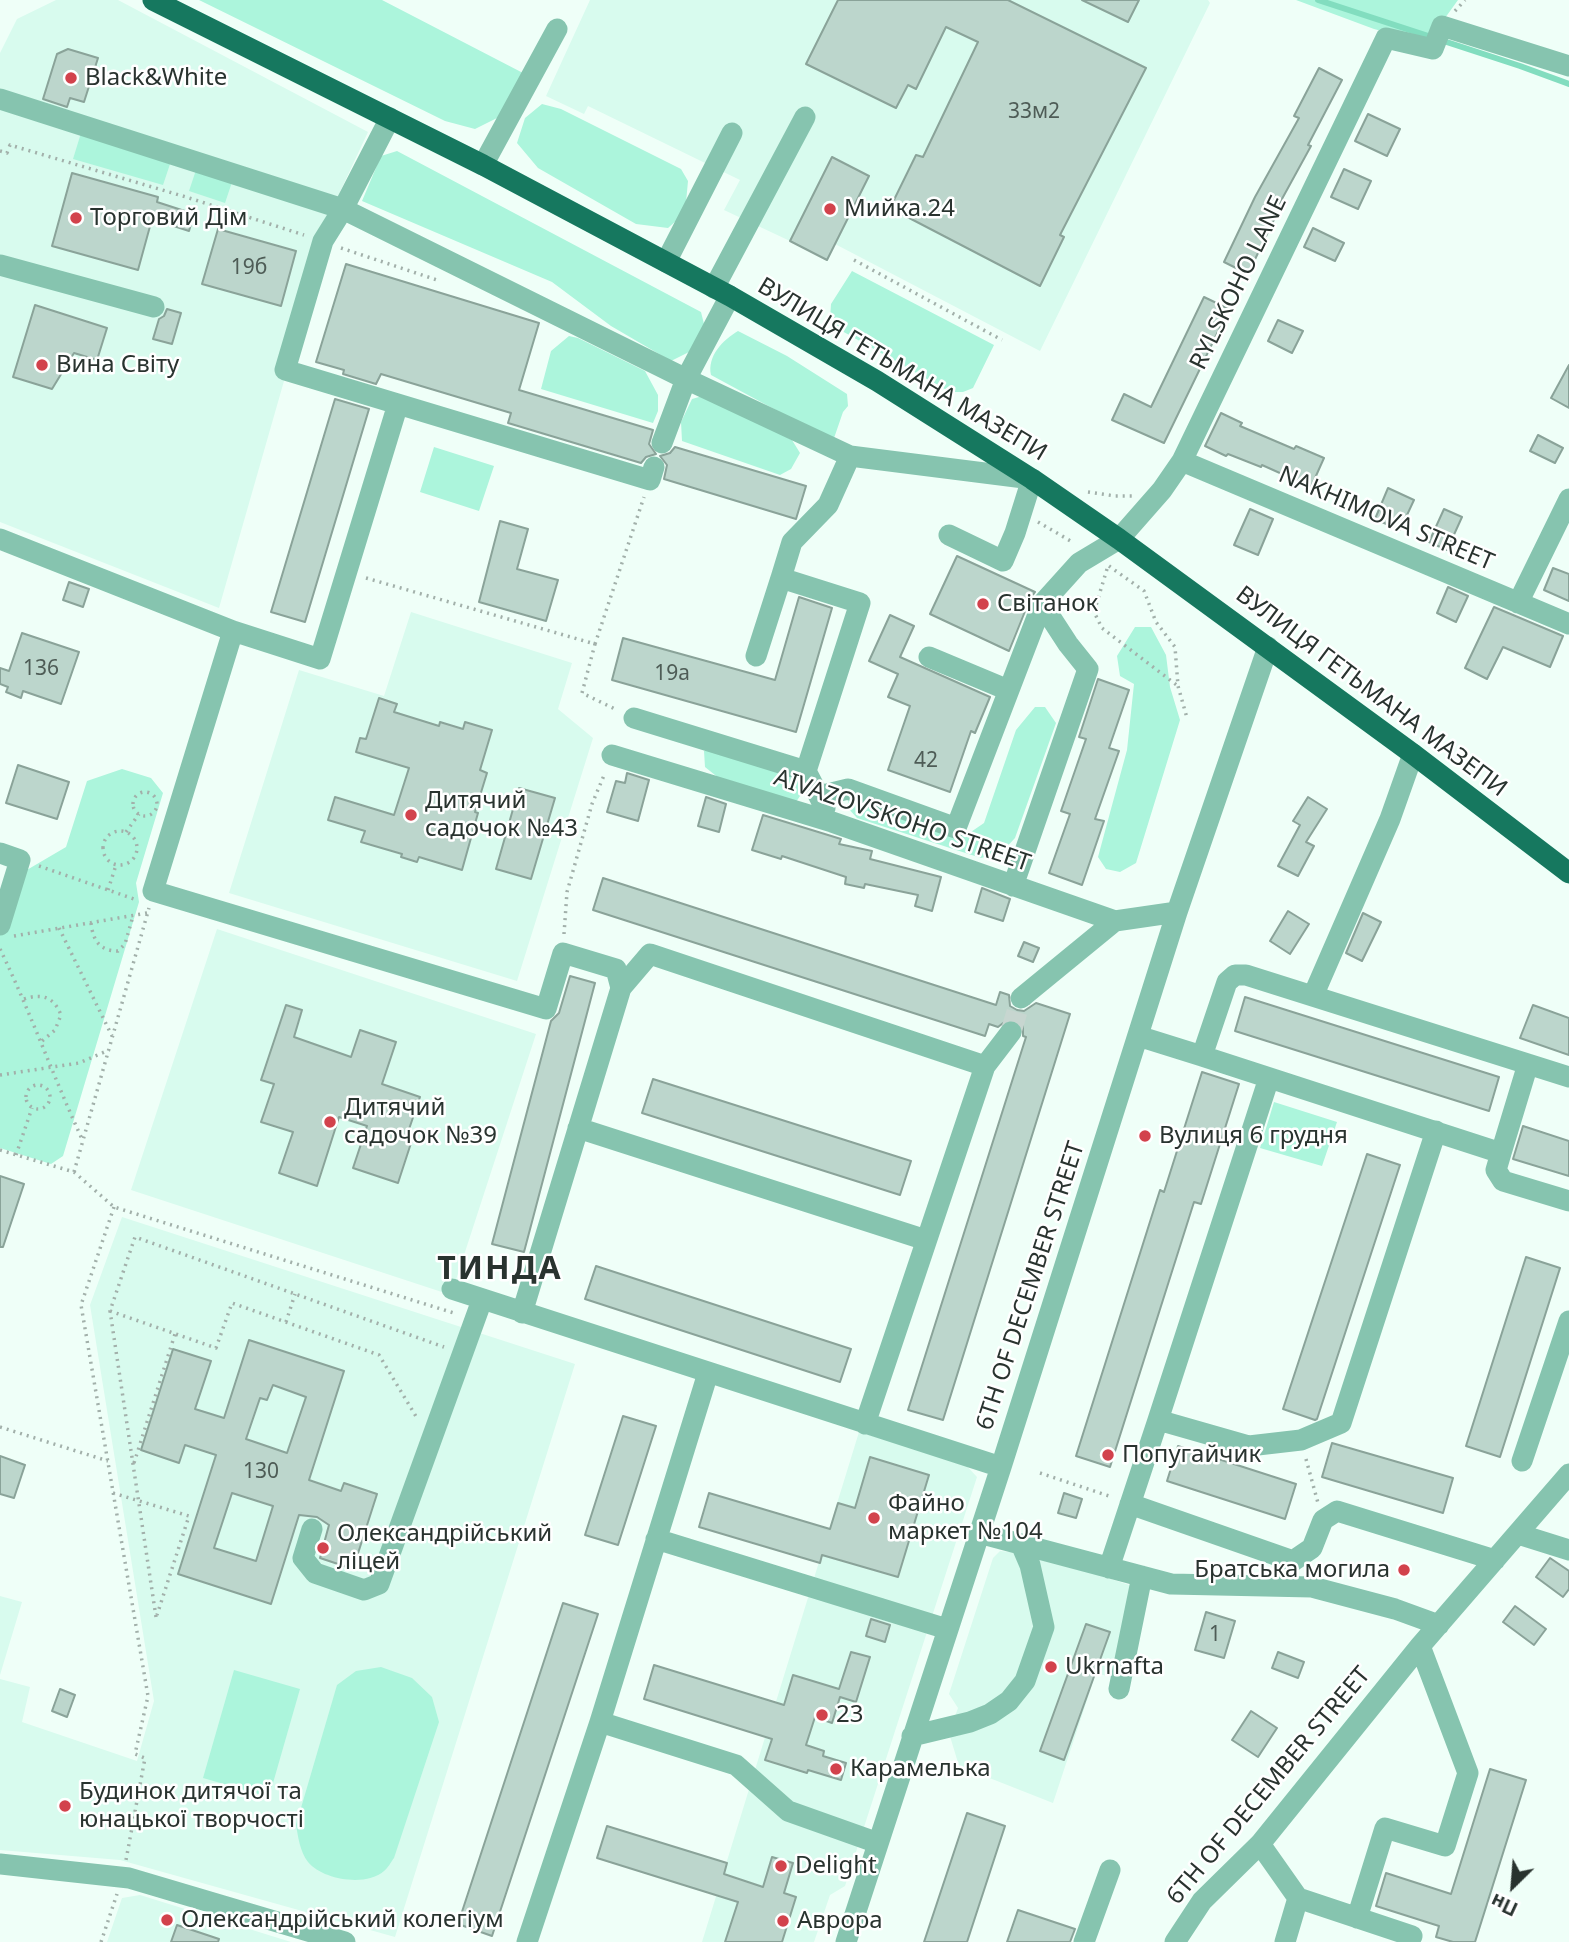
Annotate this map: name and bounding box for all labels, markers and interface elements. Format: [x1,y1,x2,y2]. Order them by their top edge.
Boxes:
place label: Black&White [85,64,227,92]
marker: Black&White [63,70,79,86]
house number: 33м2 [1008,99,1060,125]
street label: RYLSKOHO LANE [1184,191,1294,375]
place label: Мийка.24 [844,195,955,223]
marker: Мийка.24 [822,201,838,217]
place label: Торговий Дім [90,204,247,232]
marker: Торговий Дім [68,210,84,226]
house number: 19б [231,255,267,281]
street label: ВУЛИЦЯ ГЕТЬМАНА МАЗЕПИ [752,272,1052,468]
place label: Вина Світу [56,351,179,379]
marker: Вина Світу [34,357,50,373]
street label: NAKHIMOVA STREET [1274,461,1498,577]
street label: ВУЛИЦЯ ГЕТЬМАНА МАЗЕПИ [1230,580,1512,804]
place label: Світанок [997,590,1098,618]
marker: Світанок [975,596,991,612]
house number: 136 [23,656,59,682]
house number: 19а [654,661,690,687]
house number: 42 [914,748,938,774]
street label: AIVAZOVSKOHO STREET [770,764,1034,878]
place label: Дитячий садочок №43 [425,787,578,843]
marker: Дитячий садочок №43 [403,807,419,823]
place label: Дитячий садочок №39 [344,1094,497,1150]
marker: Дитячий садочок №39 [322,1114,338,1130]
place label: Вулиця 6 грудня [1159,1122,1348,1150]
marker: Вулиця 6 грудня [1137,1128,1153,1144]
street label: 6TH OF DECEMBER STREET [971,1138,1091,1434]
district label: ТИНДА [438,1251,562,1289]
place label: Попугайчик [1122,1441,1261,1469]
marker: Попугайчик [1100,1447,1116,1463]
house number: 130 [243,1459,279,1485]
place label: Файно маркет №104 [888,1490,1043,1546]
marker: Файно маркет №104 [866,1510,882,1526]
place label: Олександрійський ліцей [337,1520,552,1576]
marker: Олександрійський ліцей [315,1540,331,1556]
place label: Братська могила [1194,1556,1390,1584]
marker: Братська могила [1396,1562,1412,1578]
house number: 1 [1209,1622,1221,1648]
place label: Ukrnafta [1065,1653,1164,1681]
marker: Ukrnafta [1043,1659,1059,1675]
street label: 6TH OF DECEMBER STREET [1161,1661,1377,1911]
place label: 23 [836,1701,863,1729]
marker: 23 [814,1707,830,1723]
place label: Карамелька [850,1755,990,1783]
marker: Карамелька [828,1761,844,1777]
place label: Будинок дитячої та юнацької творчості [79,1778,304,1834]
marker: Будинок дитячої та юнацької творчості [57,1798,73,1814]
north arrow [1478,1851,1548,1921]
place label: Delight [795,1852,877,1880]
marker: Delight [773,1858,789,1874]
text: Пн [1486,1888,1522,1923]
place label: Олександрійський колегіум [181,1906,504,1934]
place label: Аврора [797,1907,883,1935]
marker: Олександрійський колегіум [159,1912,175,1928]
marker: Аврора [775,1913,791,1929]

